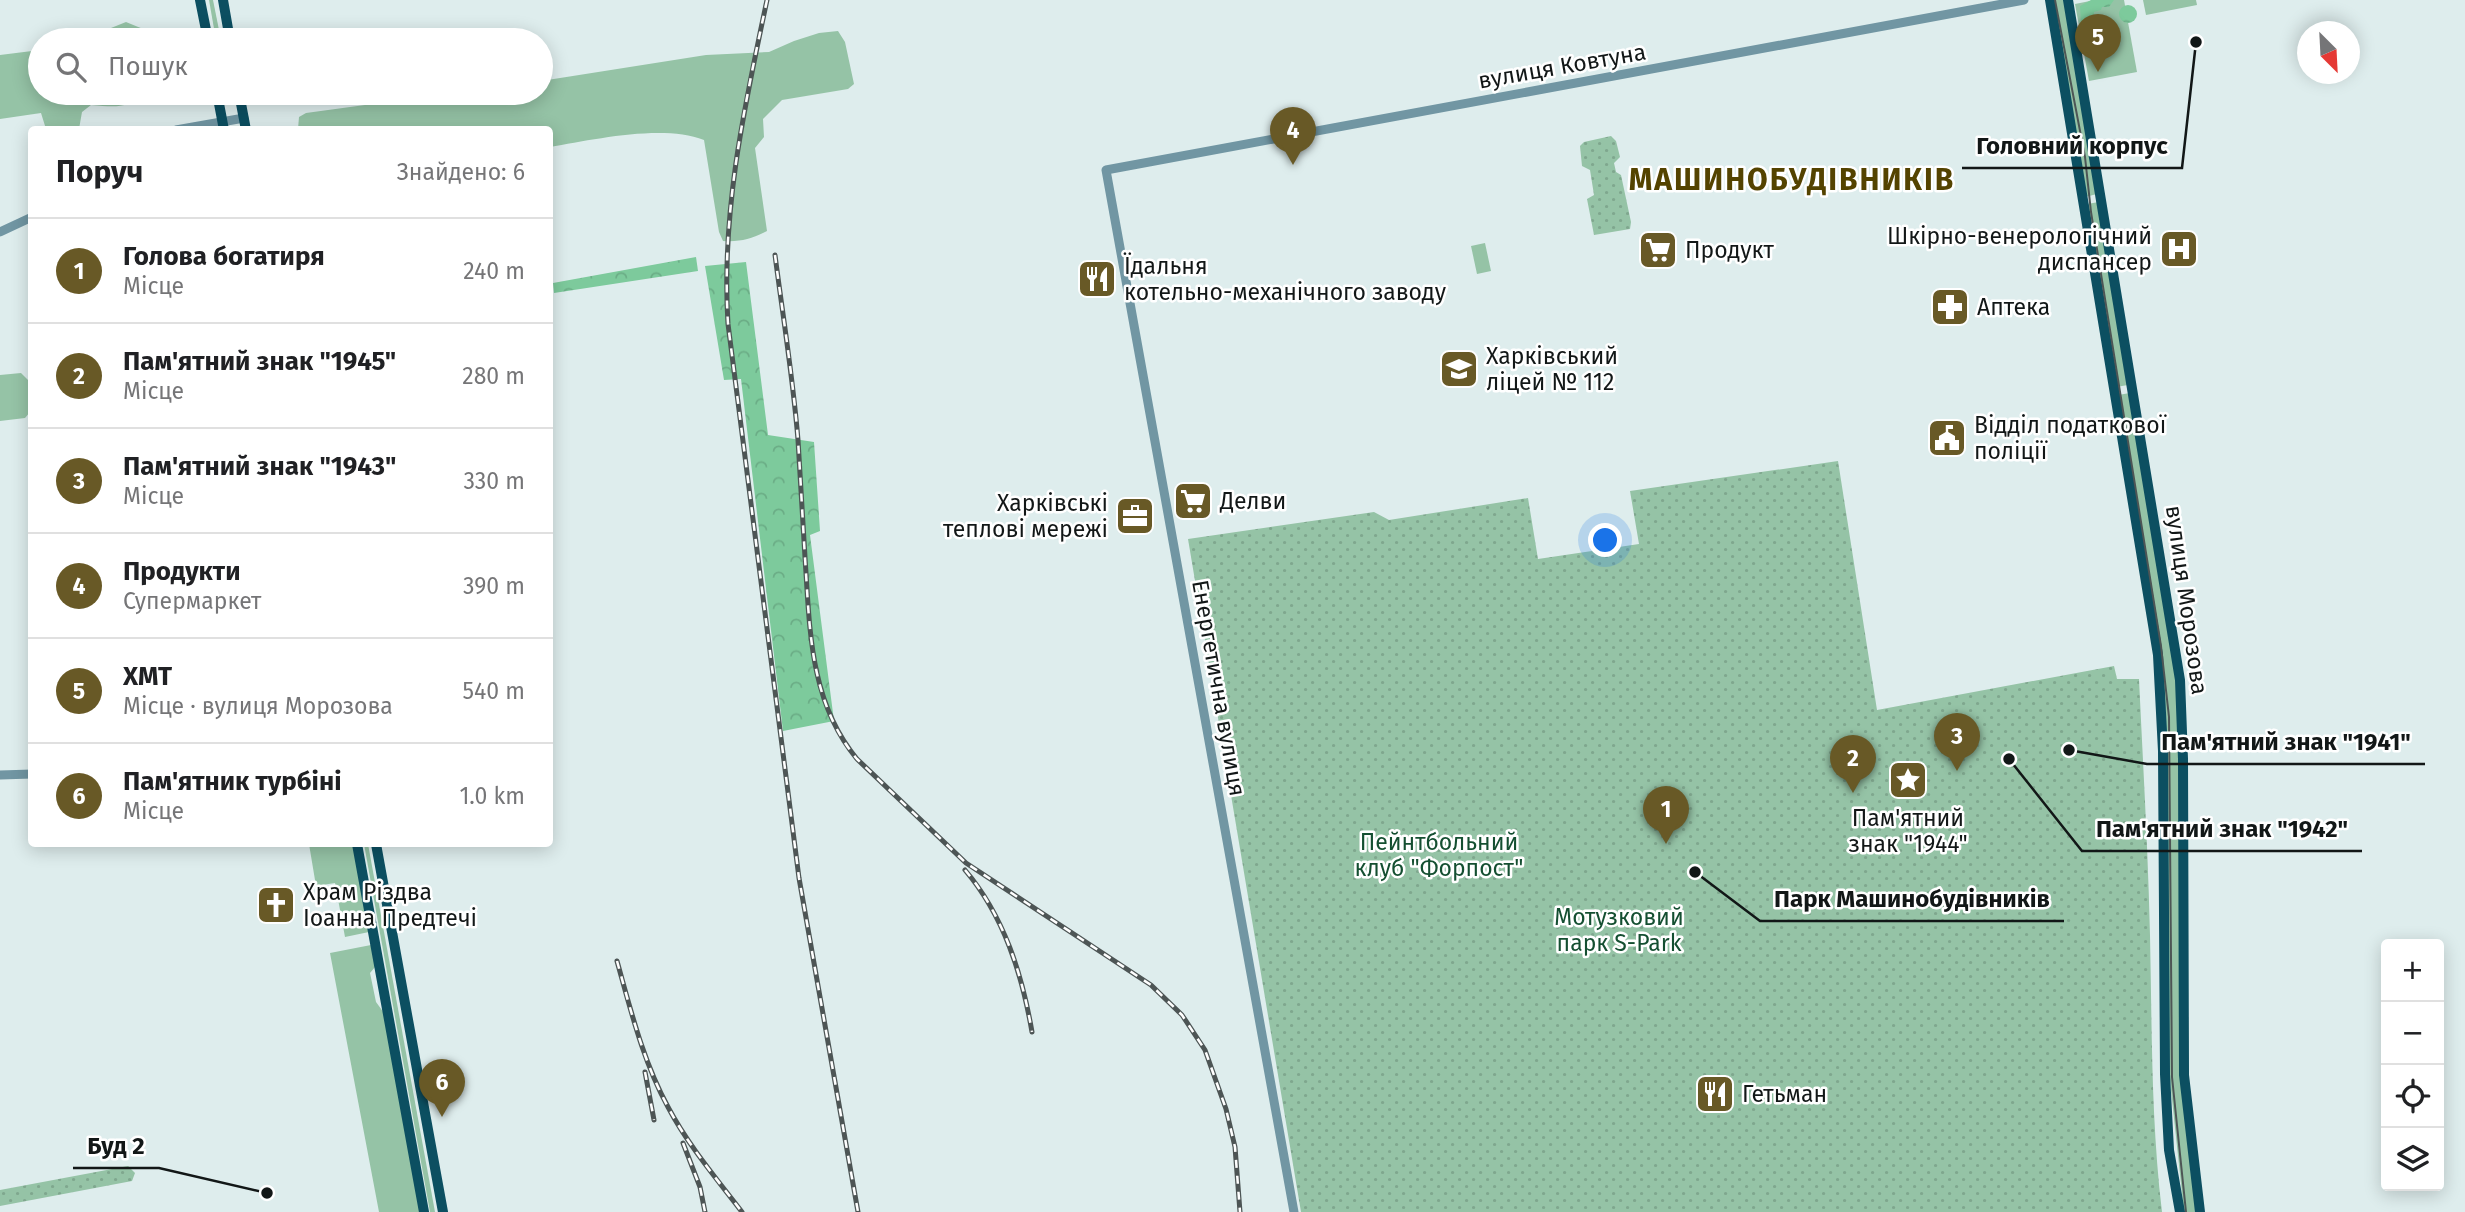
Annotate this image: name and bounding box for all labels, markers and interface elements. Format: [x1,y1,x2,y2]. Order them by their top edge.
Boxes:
pin: 5 [2075,14,2121,72]
north arrow [2297,21,2360,84]
search box [28,28,553,105]
street label: вулиця Ковтуна [1476,37,1648,95]
icon: search [52,48,90,86]
text: Пошук [108,51,188,82]
pin: 4 [1270,107,1316,165]
callout: Головний корпус [1962,123,2182,168]
text: Головний корпус [1976,132,2168,160]
text: Поруч [56,154,143,190]
text: Знайдено: 6 [397,158,525,186]
district label: МАШИНОБУДІВНИКІВ [1629,162,1955,198]
place label: Шкірно-венерологічний диспансер [1887,222,2152,276]
hospital icon: Шкірно-венерологічний диспансер [2158,228,2200,270]
supermarket icon: Продукт [1637,229,1679,271]
place label: Продукт [1685,236,1774,264]
text: Голова богатиря [123,241,325,272]
place label: Їдальня котельно-механічного заводу [1123,252,1447,306]
text: 1 [74,257,84,285]
text: 240 m [463,257,525,285]
restaurant icon: Їдальня котельно-механічного заводу [1076,258,1118,300]
text: Місце [123,272,184,300]
pharmacy icon: Аптека [1929,286,1971,328]
place label: Аптека [1977,293,2050,321]
place label: Харківський ліцей № 112 [1486,342,1618,396]
text: Пам'ятний знак "1945" [123,346,396,377]
school or university icon: Харківський ліцей № 112 [1438,348,1480,390]
text: 2 [73,362,85,390]
text: 280 m [462,362,525,390]
text: Місце [123,377,184,405]
place label: Відділ податкової поліції [1974,411,2167,465]
public building icon: Відділ податкової поліції [1926,417,1968,459]
text: Пам'ятний знак "1943" [123,451,396,482]
text: 3 [73,467,85,495]
text: 330 m [463,467,525,495]
supermarket icon: Делви [1172,480,1214,522]
text: Місце [123,482,184,510]
place label: Делви [1219,487,1286,515]
place label: Харківські теплові мережі [943,489,1108,543]
office icon: Харківські теплові мережі [1114,495,1156,537]
street label: вулиця Морозова [2160,504,2214,696]
your location [1588,523,1622,557]
text: Продукти [123,556,241,587]
text: 4 [73,572,86,600]
text: 390 m [463,572,525,600]
street label: Енергетична вулиця [1186,578,1252,798]
text: Супермаркет [123,587,261,615]
text: ХМТ [123,661,172,692]
text: 5 [73,677,85,705]
text: 540 m [463,677,525,705]
text: Місце · вулиця Морозова [123,692,393,720]
pin: 3 [1934,713,1980,771]
callout: Пам'ятний знак "1941" [2147,719,2425,764]
text: Пам'ятний знак "1941" [2161,728,2411,756]
pin: 2 [1830,735,1876,793]
place icon: Пам'ятний знак "1944" [1887,759,1929,801]
text: Пам'ятник турбіні [123,766,341,797]
text: 6 [73,782,85,810]
text: 1.0 km [459,782,525,810]
pin: 1 [1643,786,1689,844]
text: Місце [123,797,184,825]
place label: Пам'ятний знак "1944" [1848,804,1968,858]
callout: Пам'ятний знак "1942" [2082,806,2362,851]
text: Пам'ятний знак "1942" [2096,815,2348,843]
park label: Пейнтбольний клуб "Форпост" [1355,828,1523,882]
callout: Парк Машинобудівників [1760,876,2064,921]
place label: Храм Різдва Іоанна Предтечі [303,878,477,932]
church icon: Храм Різдва Іоанна Предтечі [255,884,297,926]
text: Парк Машинобудівників [1774,885,2050,913]
park label: Мотузковий парк S-Park [1554,903,1684,957]
map controls [2381,939,2444,1191]
button: + [2381,939,2444,1002]
button: − [2381,1002,2444,1065]
pin: 6 [419,1059,465,1117]
button: locate [2381,1065,2444,1128]
restaurant icon: Гетьман [1694,1073,1736,1115]
place label: Гетьман [1742,1080,1827,1108]
callout: Буд 2 [73,1123,159,1168]
button: layers [2381,1128,2444,1191]
text: Буд 2 [87,1132,145,1160]

